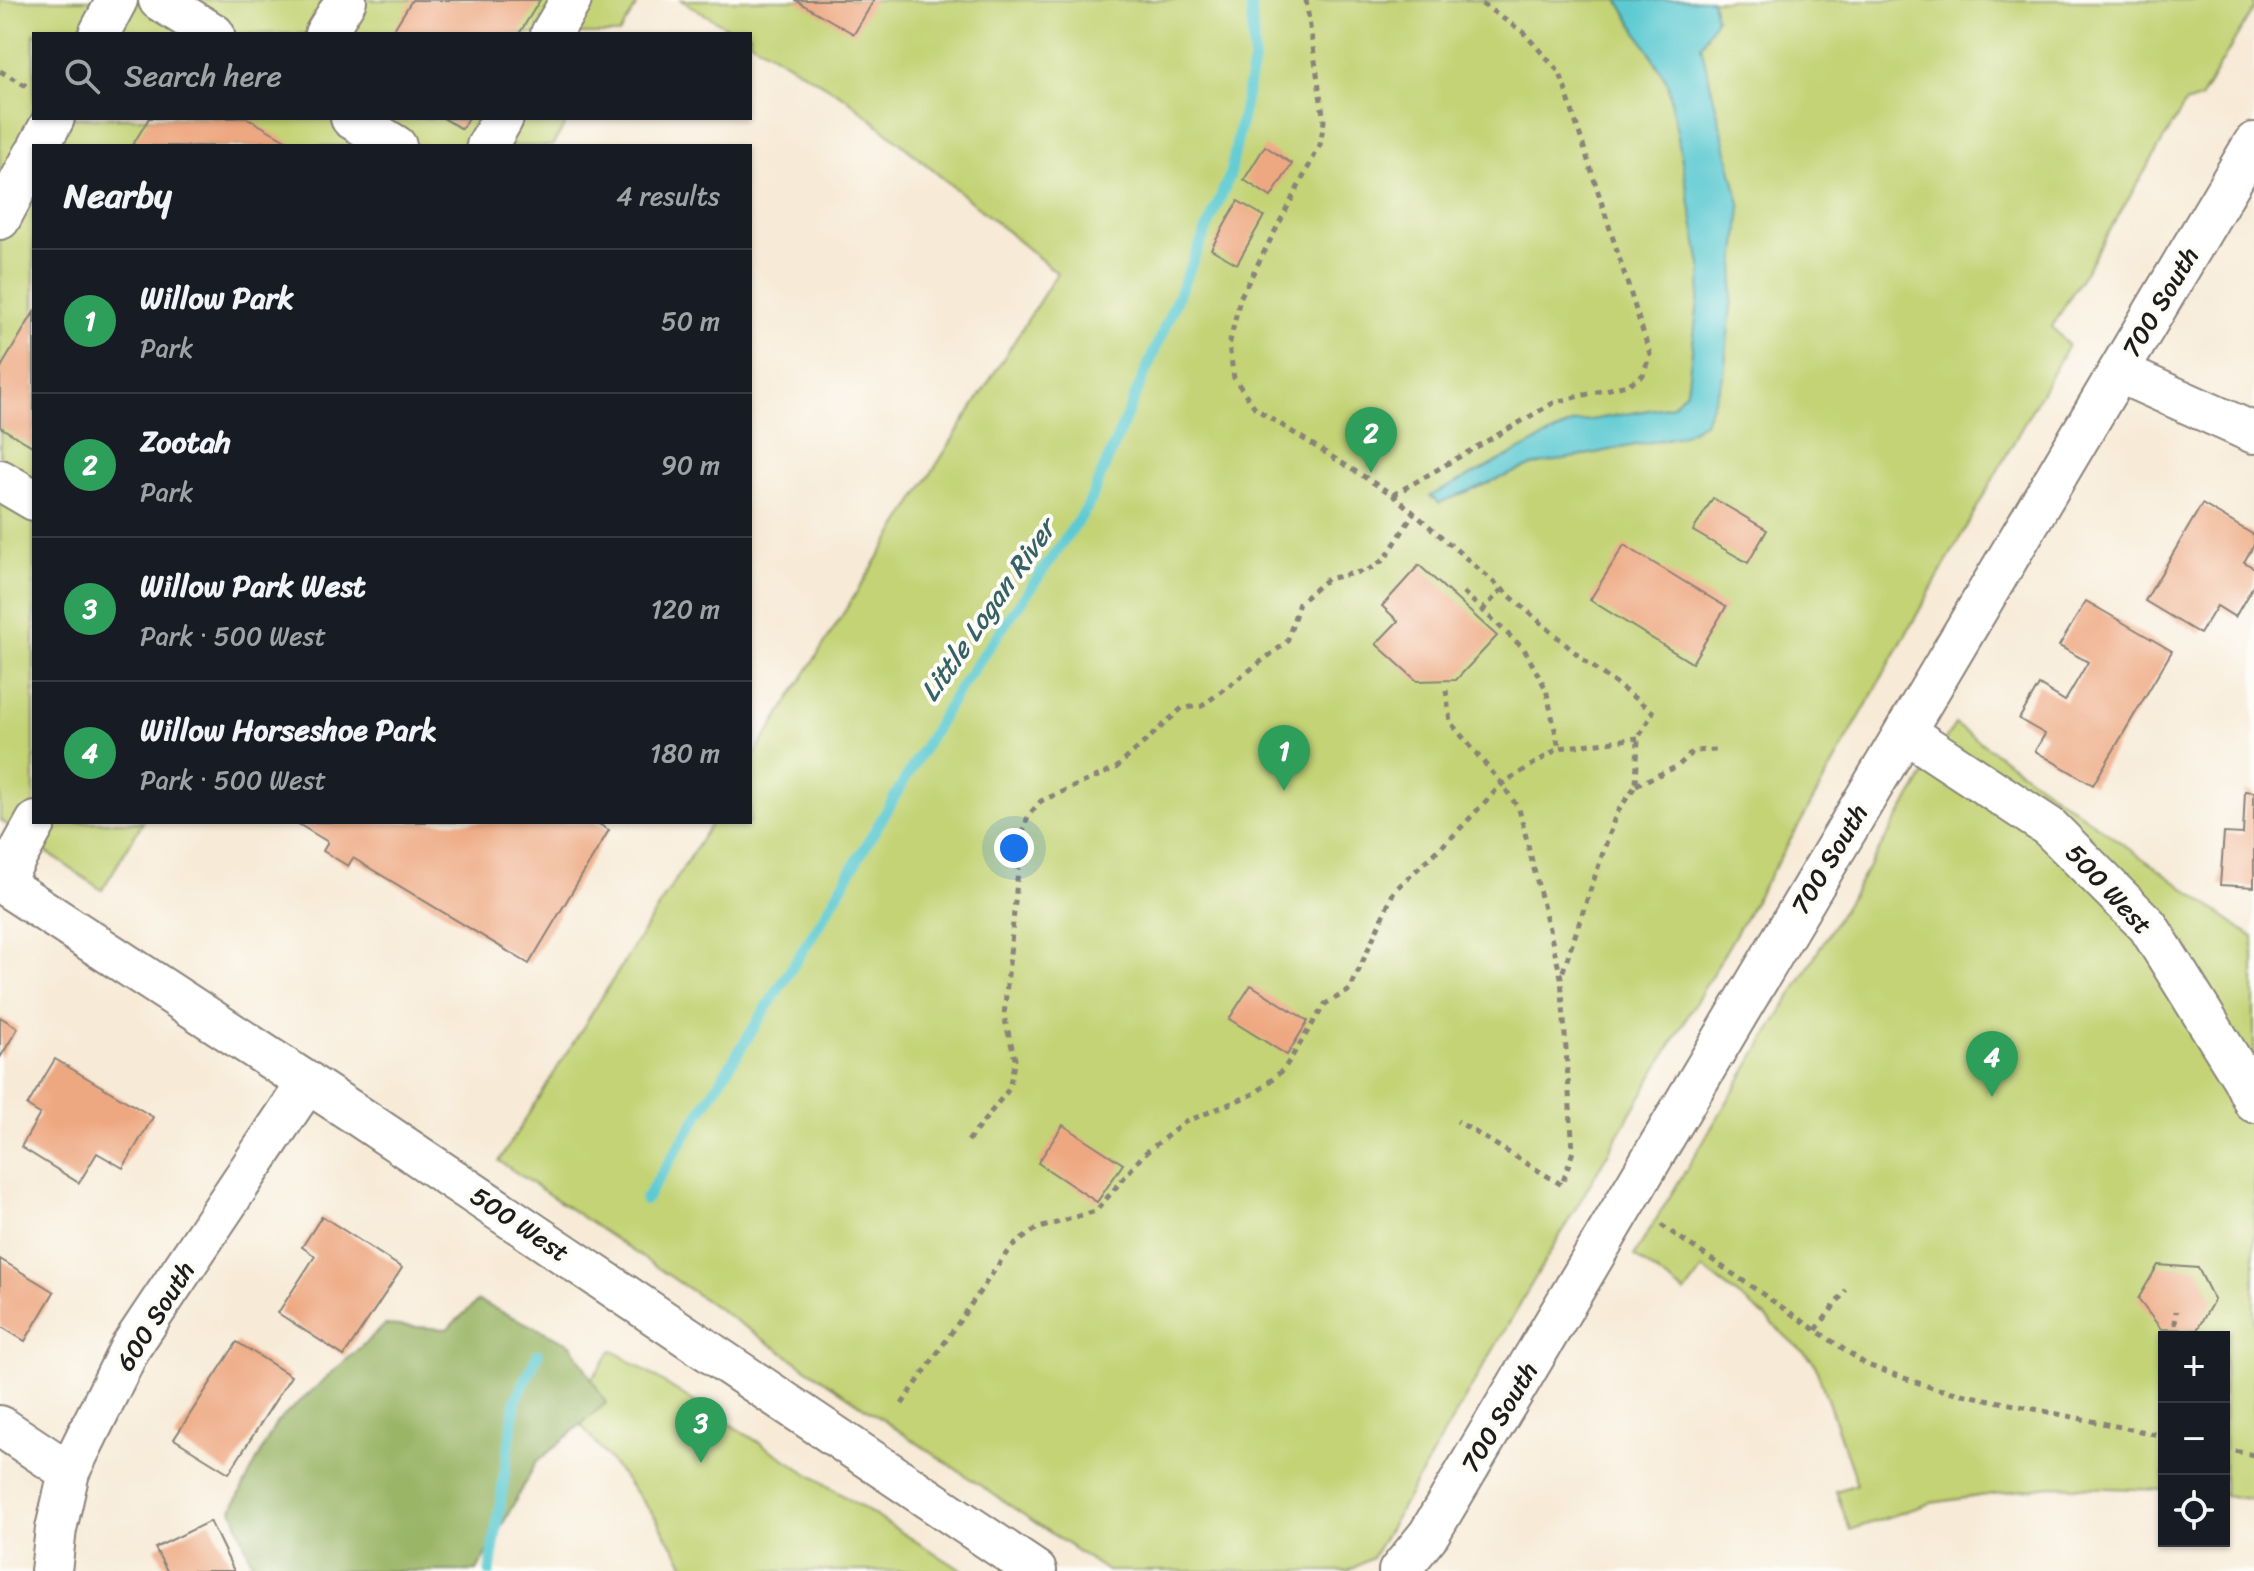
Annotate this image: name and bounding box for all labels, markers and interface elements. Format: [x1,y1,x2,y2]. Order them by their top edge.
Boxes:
search box [32,32,752,120]
text: Search here [124,49,282,103]
icon: search [60,54,104,98]
text: Nearby [64,166,172,226]
text: 4 results [616,173,720,219]
street label: 700 South [2109,237,2211,367]
text: Willow Park [140,271,294,325]
text: 1 [84,298,96,344]
text: 50 m [661,298,720,344]
text: Park [140,325,193,371]
pin: 2 [1345,407,1397,473]
text: Zootah [140,415,231,469]
text: 2 [82,442,98,488]
text: 90 m [661,442,720,488]
text: Park [140,469,193,515]
water label: Little Logan River [906,504,1072,712]
text: Willow Park West [140,559,366,613]
text: 3 [83,586,97,632]
text: 120 m [651,586,720,632]
text: Park · 500 West [140,613,326,659]
text: Willow Horseshoe Park [140,703,437,757]
pin: 1 [1258,725,1310,791]
text: 4 [82,730,98,776]
text: 180 m [650,730,720,776]
text: Park · 500 West [140,757,326,803]
street label: 700 South [1778,794,1880,924]
your location [994,828,1034,868]
street label: 500 West [2054,832,2164,946]
pin: 4 [1966,1031,2018,1097]
street label: 500 West [461,1174,579,1274]
street label: 600 South [103,1252,207,1380]
map controls [2158,1331,2230,1547]
button: + [2158,1331,2230,1403]
street label: 700 South [1448,1352,1550,1482]
pin: 3 [675,1397,727,1463]
button: − [2158,1403,2230,1475]
button: locate [2158,1475,2230,1547]

